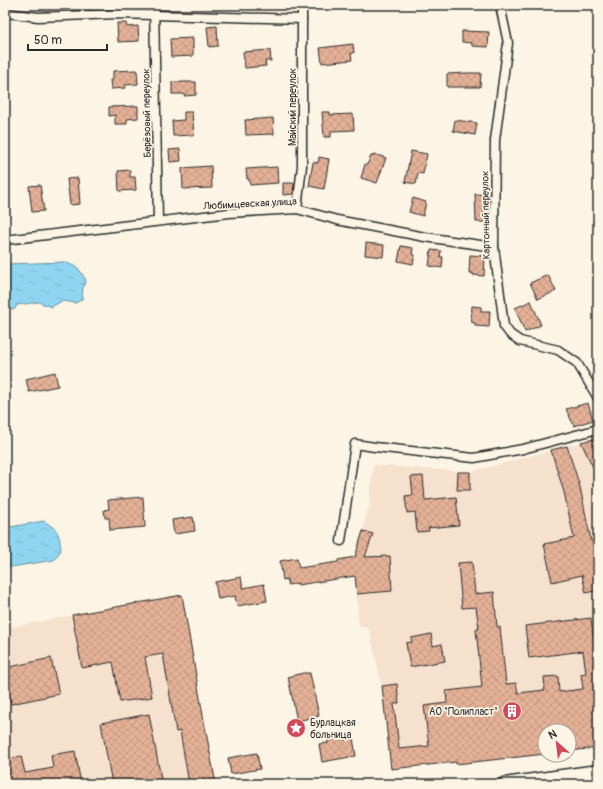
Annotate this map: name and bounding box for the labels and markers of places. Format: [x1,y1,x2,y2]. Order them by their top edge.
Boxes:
building icon: АО "Полипласт" [501,700,523,722]
place label: АО "Полипласт" [429,706,498,718]
place icon: Бурлацкая больница [285,717,307,739]
place label: Бурлацкая больница [310,717,356,741]

